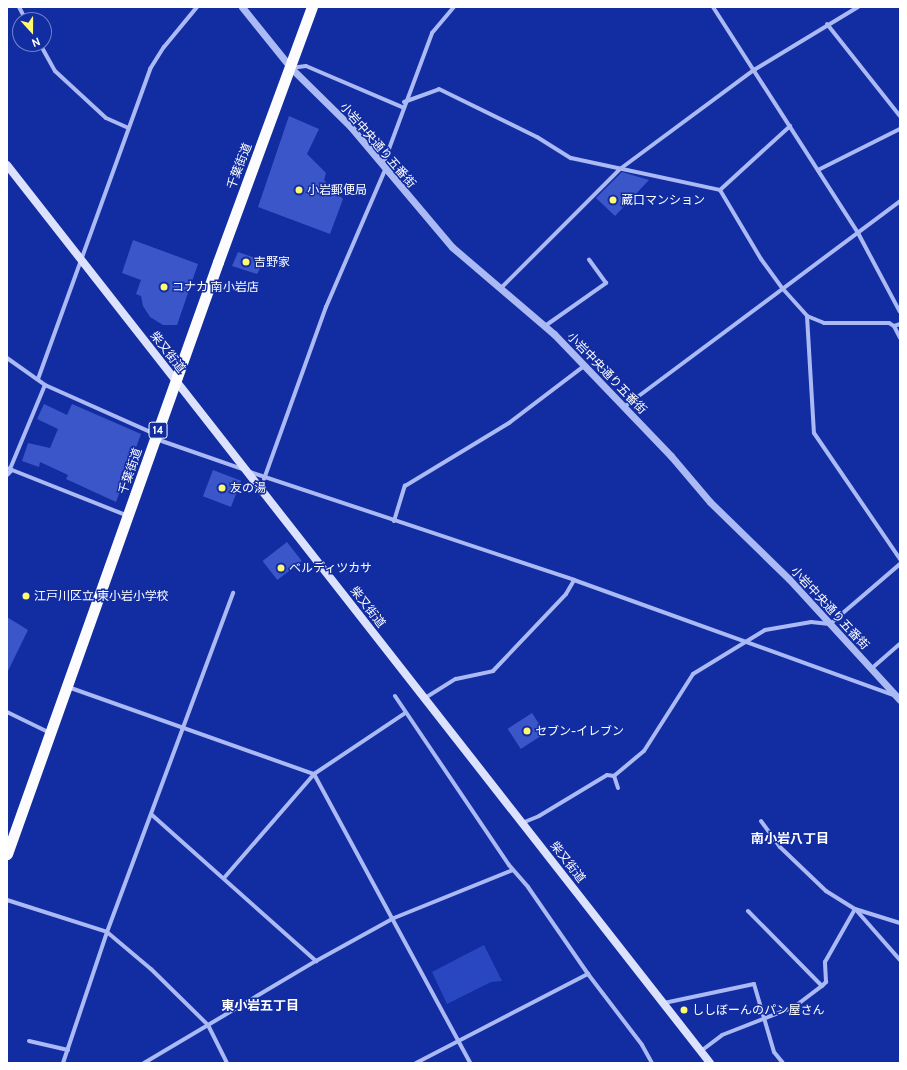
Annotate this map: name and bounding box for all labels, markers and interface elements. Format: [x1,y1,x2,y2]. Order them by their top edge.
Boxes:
north arrow [12,12,52,52]
text: N [30,34,42,50]
street label: 小岩中央通り五番街 [337,100,419,190]
street label: 千葉街道 [224,141,254,191]
place label: 小岩郵便局 [307,183,367,197]
marker: 小岩郵便局 [294,185,304,195]
place label: 蔵口マンション [621,193,705,207]
marker: 蔵口マンション [608,195,618,205]
place label: 吉野家 [254,255,290,269]
marker: 吉野家 [241,257,251,267]
place label: コナカ 南小岩店 [172,280,259,294]
marker: コナカ 南小岩店 [159,282,169,292]
street label: 柴又街道 [148,329,188,375]
street label: 小岩中央通り五番街 [564,329,650,417]
road number: 14 [148,421,168,439]
street label: 千葉街道 [115,446,145,496]
place label: 友の湯 [230,481,266,495]
marker: 友の湯 [217,483,227,493]
place label: ベルディツカサ [289,561,373,575]
marker: ベルディツカサ [276,563,286,573]
street label: 小岩中央通り五番街 [788,564,872,652]
street label: 柴又街道 [348,584,388,630]
place label: 江戸川区立 東小岩小学校 [34,589,169,603]
marker: 江戸川区立 東小岩小学校 [21,591,31,601]
place label: セブン-イレブン [535,724,624,738]
marker: セブン-イレブン [522,726,532,736]
district label: 南小岩八丁目 [751,830,829,846]
street label: 柴又街道 [548,839,588,885]
district label: 東小岩五丁目 [221,997,299,1013]
place label: ししぼーんのパン屋さん [692,1003,824,1017]
marker: ししぼーんのパン屋さん [679,1005,689,1015]

